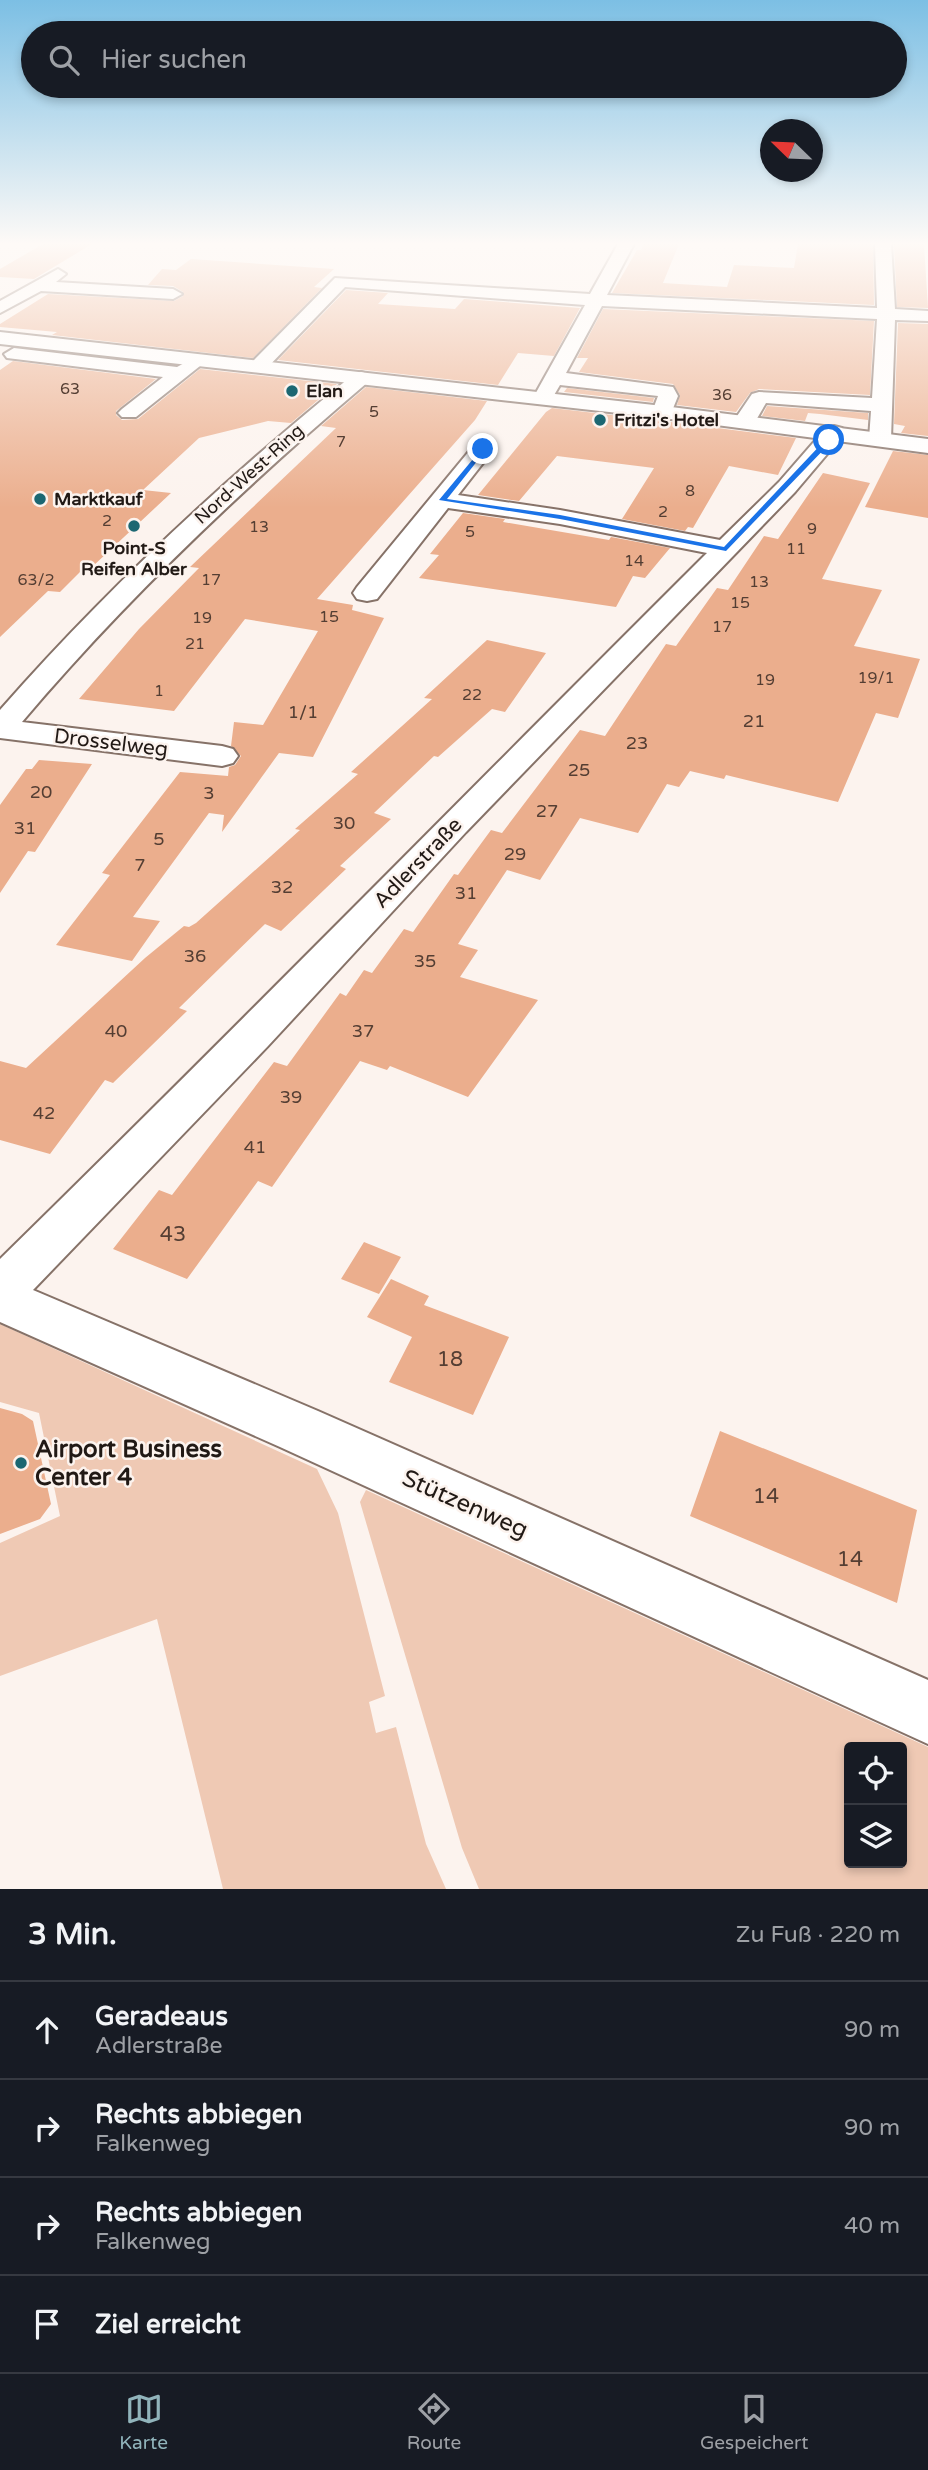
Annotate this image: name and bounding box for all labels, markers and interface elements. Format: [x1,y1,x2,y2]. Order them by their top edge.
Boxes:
search box [21,21,907,98]
icon: search [45,41,83,79]
text: Hier suchen [101,44,247,75]
north arrow [760,119,823,182]
house number: 63 [60,379,80,399]
place label: Elan [306,380,343,402]
marker: Elan [284,383,300,399]
house number: 36 [712,385,732,405]
house number: 5 [369,402,379,422]
place label: Fritzi's Hotel [614,409,719,431]
marker: Fritzi's Hotel [592,412,608,428]
street label: Nord-West-Ring [190,419,308,529]
route start [813,424,844,455]
house number: 7 [336,432,346,452]
route end [467,433,498,464]
house number: 8 [685,481,695,501]
place label: Marktkauf [54,488,144,510]
marker: Marktkauf [32,491,48,507]
house number: 2 [658,502,668,522]
house number: 2 [102,511,112,531]
house number: 13 [249,517,269,537]
marker: Point-S Reifen Alber [126,518,142,534]
house number: 9 [807,519,817,539]
house number: 5 [465,522,475,542]
place label: Point-S Reifen Alber [81,537,188,580]
house number: 11 [786,539,806,559]
house number: 14 [624,551,644,571]
house number: 63/2 [17,570,55,590]
house number: 17 [201,570,221,590]
house number: 13 [749,572,769,592]
house number: 15 [730,593,750,613]
house number: 15 [319,607,339,627]
house number: 19 [192,608,212,628]
house number: 17 [712,617,732,637]
house number: 21 [185,634,205,654]
house number: 19/1 [857,668,895,688]
house number: 19 [755,670,775,690]
house number: 1 [154,681,164,701]
house number: 22 [462,685,482,705]
house number: 1/1 [288,701,318,723]
house number: 21 [743,710,765,732]
street label: Drosselweg [52,724,170,762]
house number: 23 [626,732,648,754]
house number: 25 [568,759,590,781]
house number: 20 [30,781,52,803]
house number: 3 [203,782,215,804]
house number: 27 [536,800,558,822]
house number: 30 [333,812,355,834]
street label: Adlerstraße [369,812,467,914]
house number: 31 [14,817,36,839]
house number: 5 [153,828,165,850]
house number: 29 [504,843,526,865]
house number: 7 [134,854,146,876]
house number: 32 [271,876,293,898]
house number: 31 [455,882,477,904]
house number: 36 [184,945,206,967]
house number: 35 [414,950,436,972]
house number: 40 [105,1020,127,1042]
house number: 37 [352,1020,374,1042]
house number: 39 [280,1086,302,1108]
house number: 42 [33,1102,55,1124]
house number: 41 [244,1136,266,1158]
house number: 43 [160,1222,186,1247]
house number: 18 [437,1347,463,1372]
place label: Airport Business Center 4 [35,1435,222,1492]
marker: Airport Business Center 4 [13,1455,29,1471]
street label: Stützenweg [398,1463,532,1545]
house number: 14 [753,1484,779,1509]
house number: 14 [837,1547,863,1572]
map controls [844,1742,907,1868]
button: locate [844,1742,907,1805]
button: layers [844,1805,907,1868]
text: 3 Min. [28,1916,117,1953]
text: Zu Fuß · 220 m [736,1921,900,1949]
text: Geradeaus [95,2001,228,2032]
icon: ahead [28,2011,66,2049]
text: 90 m [844,2016,900,2044]
text: Adlerstraße [95,2032,222,2060]
text: Rechts abbiegen [95,2099,302,2130]
icon: right [28,2109,66,2147]
text: 90 m [844,2114,900,2142]
text: Falkenweg [95,2130,211,2158]
text: Rechts abbiegen [95,2197,302,2228]
icon: right [28,2207,66,2245]
text: 40 m [844,2212,900,2240]
text: Falkenweg [95,2228,211,2256]
icon: arrive [28,2305,66,2343]
text: Ziel erreicht [95,2309,241,2340]
tab: Karte [119,2390,168,2454]
tab: Route [407,2390,461,2454]
tab: Gespeichert [700,2390,809,2454]

